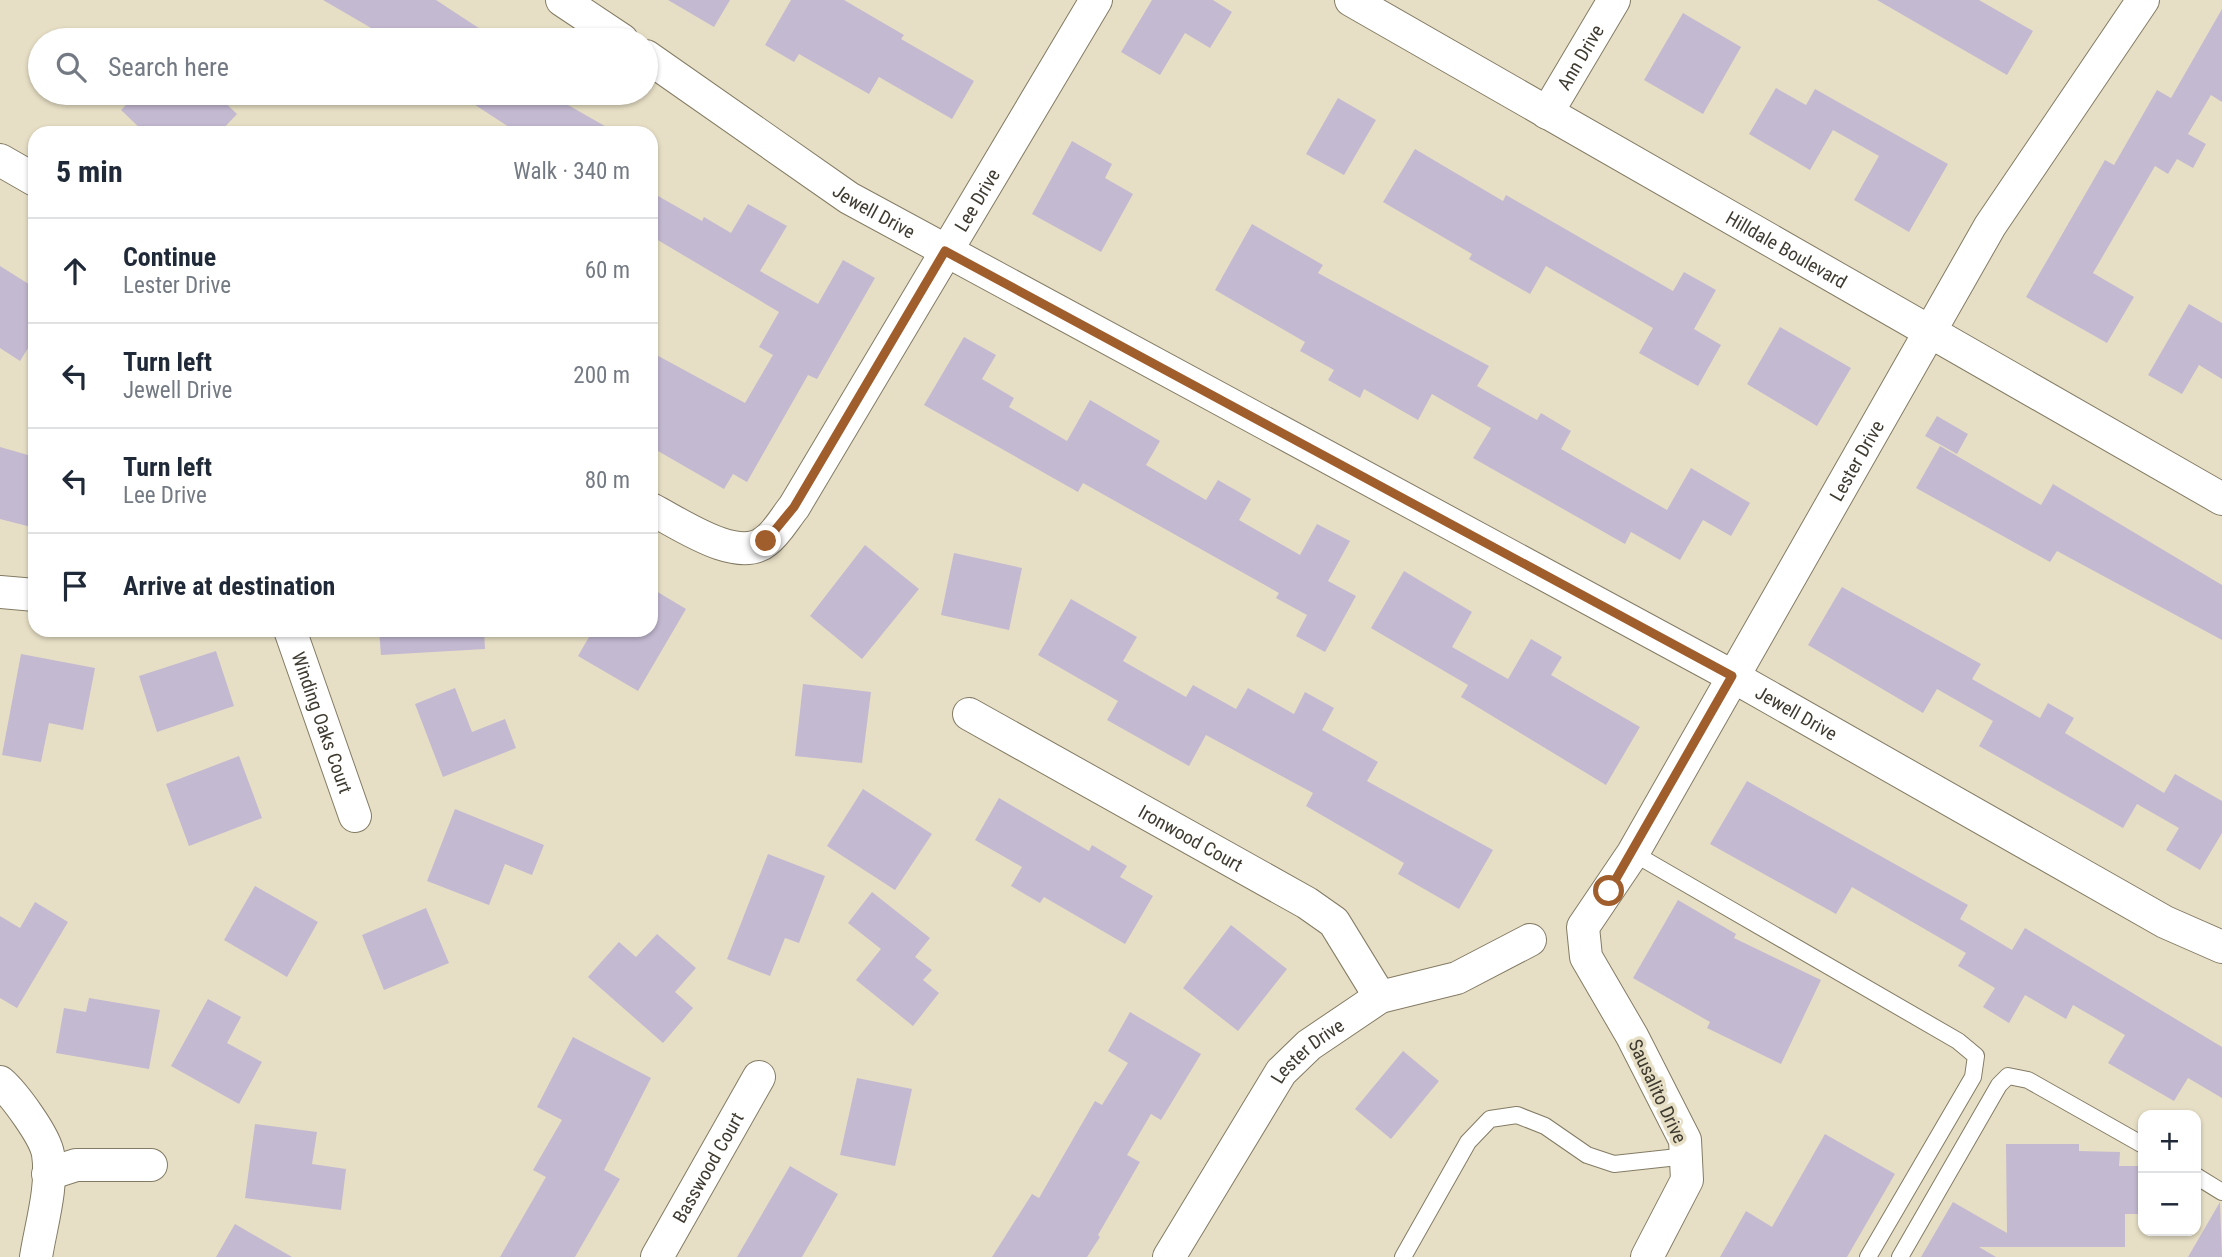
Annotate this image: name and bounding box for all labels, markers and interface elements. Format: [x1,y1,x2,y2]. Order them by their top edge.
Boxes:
street label: Ann Drive [1552,21,1609,94]
search box [28,28,658,105]
icon: search [52,48,90,86]
text: Search here [108,52,229,82]
text: 5 min [56,154,123,189]
text: Walk · 340 m [513,158,630,185]
street label: Lee Drive [950,165,1005,236]
street label: Jewell Drive [828,179,919,244]
street label: Hilldale Boulevard [1722,206,1851,294]
text: Continue [123,242,216,272]
icon: ahead [56,252,94,290]
text: 60 m [585,257,630,284]
text: Lester Drive [123,272,231,299]
text: Turn left [123,347,212,377]
icon: left [56,357,94,395]
text: 200 m [573,362,630,389]
text: Jewell Drive [123,377,232,404]
street label: Lester Drive [1825,416,1889,505]
text: Turn left [123,452,212,482]
icon: left [56,462,94,500]
text: 80 m [585,467,630,494]
text: Lee Drive [123,482,207,509]
route end [750,525,781,556]
icon: arrive [56,567,94,605]
text: Arrive at destination [123,571,335,601]
street label: Winding Oaks Court [287,649,357,797]
street label: Jewell Drive [1751,681,1841,745]
street label: Ironwood Court [1134,800,1247,877]
route start [1593,875,1624,906]
street label: Lester Drive [1266,1014,1349,1088]
street label: Sausalito Drive [1623,1036,1692,1147]
street label: Basswood Court [668,1108,749,1227]
map controls [2138,1110,2201,1236]
button: + [2138,1110,2201,1173]
button: − [2138,1173,2201,1236]

